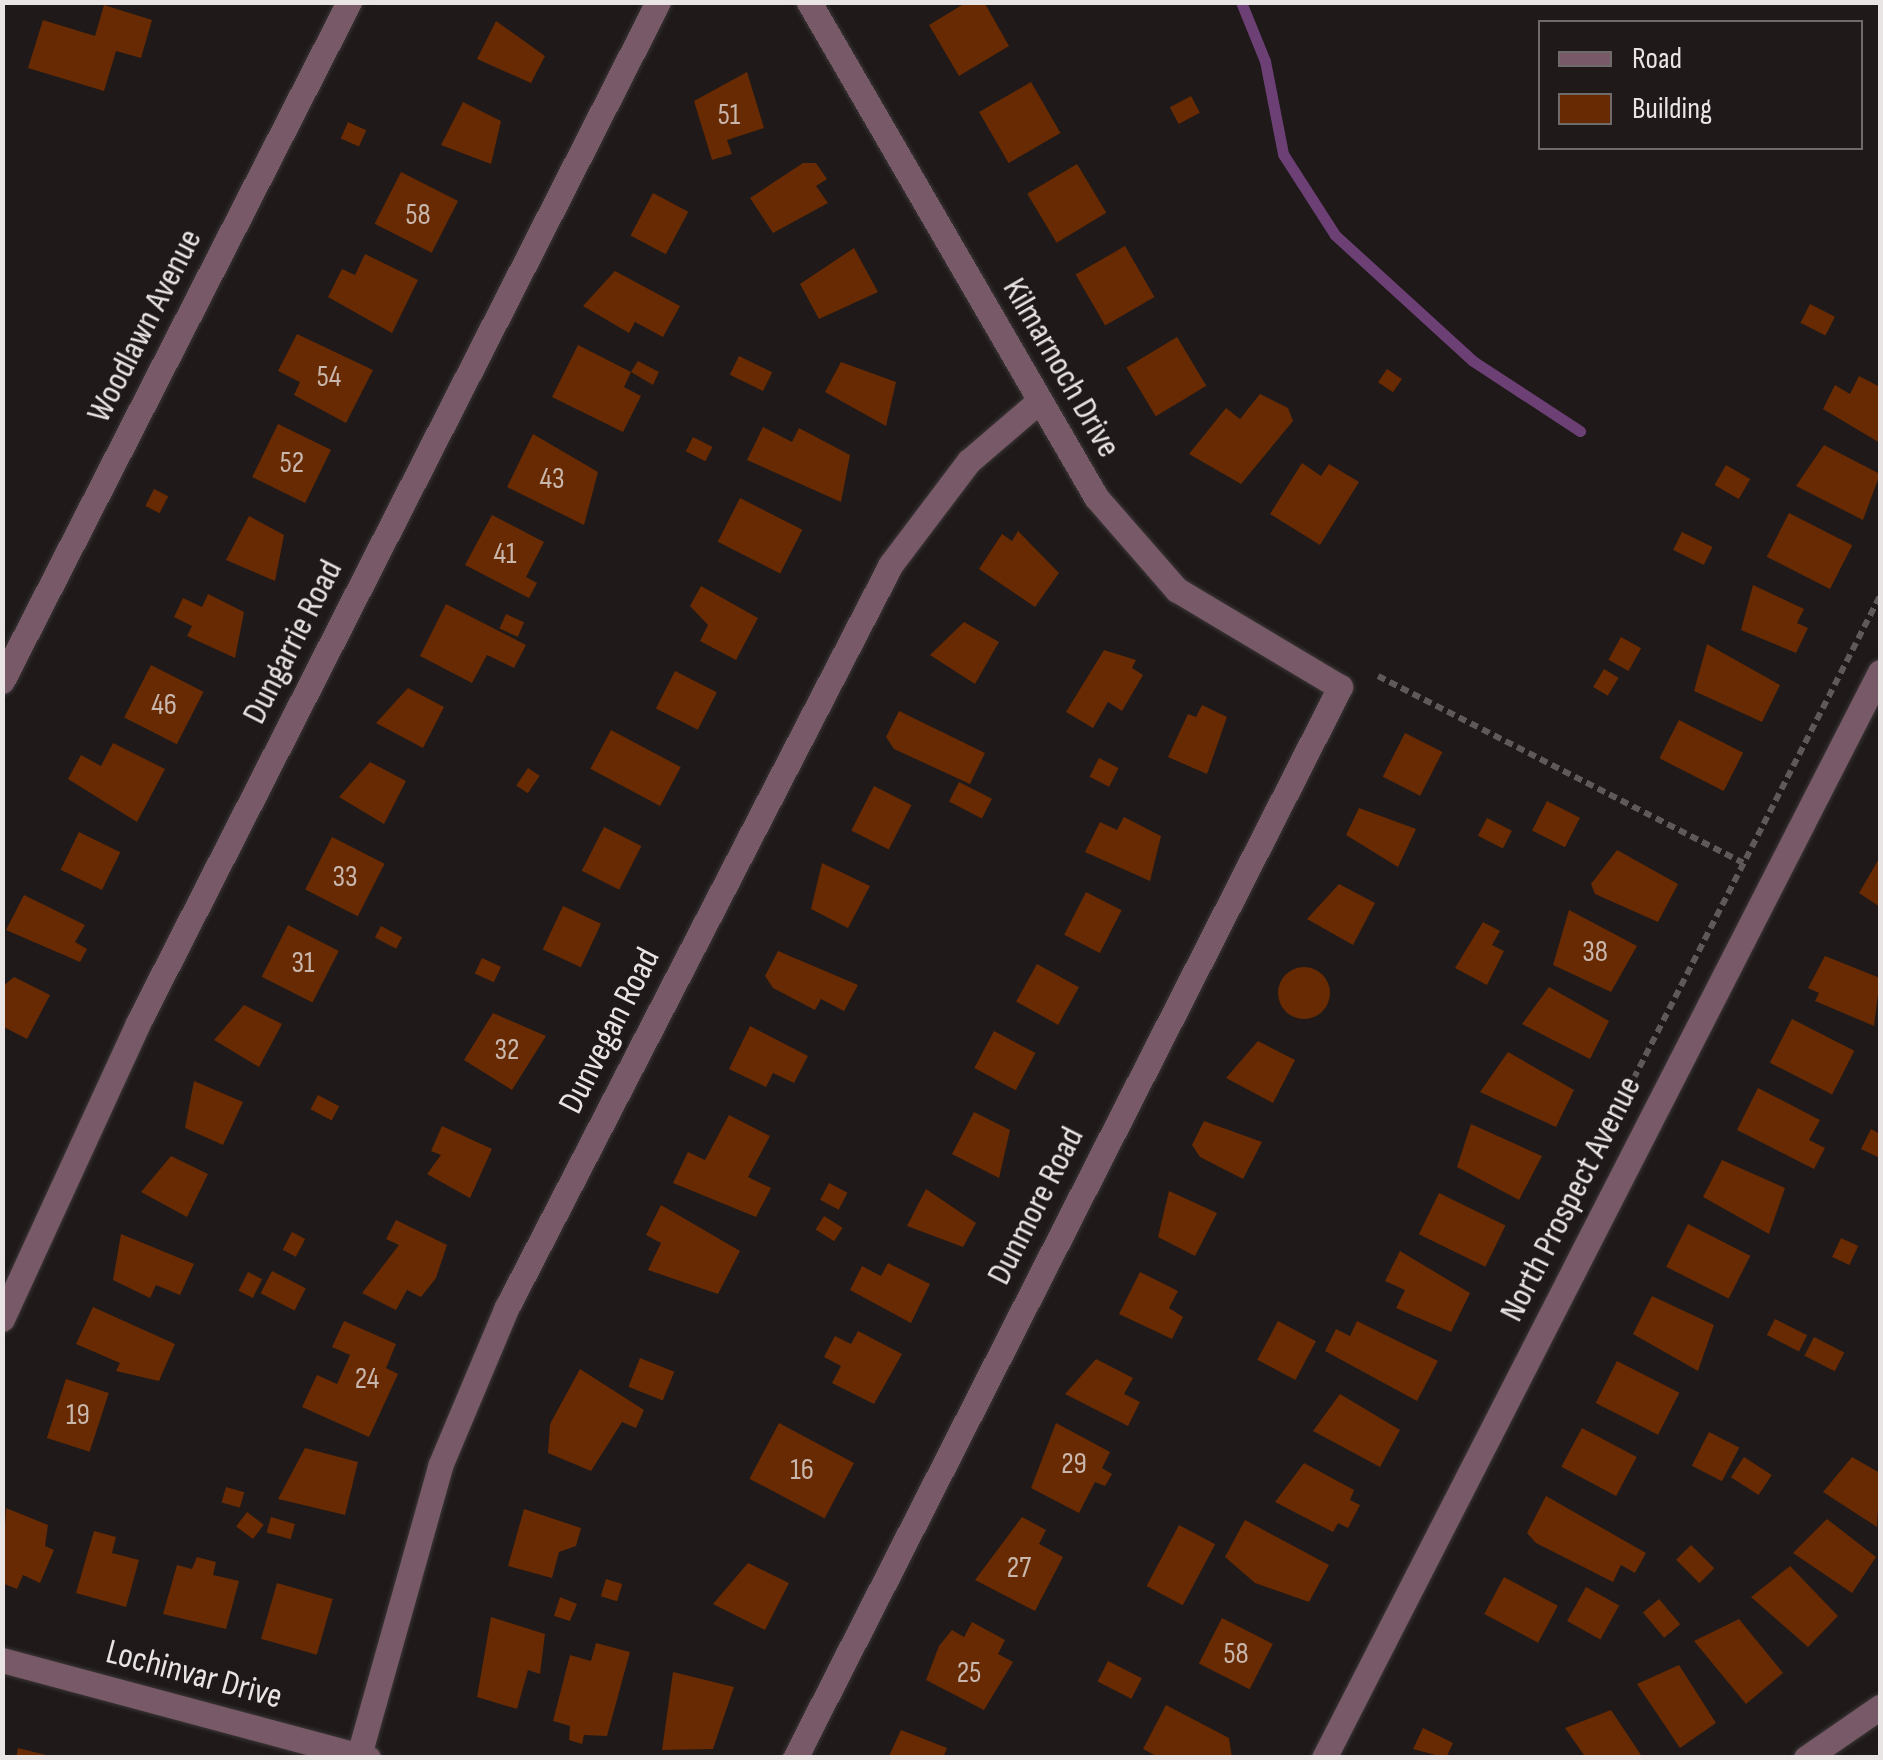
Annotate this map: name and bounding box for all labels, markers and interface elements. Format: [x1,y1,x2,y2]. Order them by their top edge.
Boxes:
legend [1538,20,1863,150]
text: Road [1632,41,1682,77]
text: Building [1632,91,1712,127]
house number: 51 [718,97,740,133]
house number: 58 [405,197,431,233]
street label: Woodlawn Avenue [78,222,212,430]
street label: Kilmarnoch Drive [993,271,1129,465]
house number: 54 [317,359,341,395]
house number: 52 [280,445,304,481]
house number: 43 [539,461,565,497]
house number: 41 [493,536,517,572]
street label: Dungarrie Road [234,553,352,731]
house number: 46 [151,687,177,723]
house number: 33 [332,859,358,895]
house number: 38 [1582,934,1608,970]
street label: Dunvegan Road [550,941,670,1121]
house number: 31 [291,945,315,981]
house number: 32 [495,1032,519,1068]
street label: North Prospect Avenue [1491,1069,1651,1329]
street label: Dunmore Road [978,1120,1094,1292]
house number: 24 [355,1361,379,1397]
house number: 19 [66,1397,90,1433]
house number: 29 [1061,1446,1087,1482]
house number: 16 [790,1452,814,1488]
house number: 27 [1007,1550,1031,1586]
street label: Lochinvar Drive [101,1631,287,1719]
house number: 58 [1223,1636,1249,1672]
house number: 25 [957,1655,981,1691]

